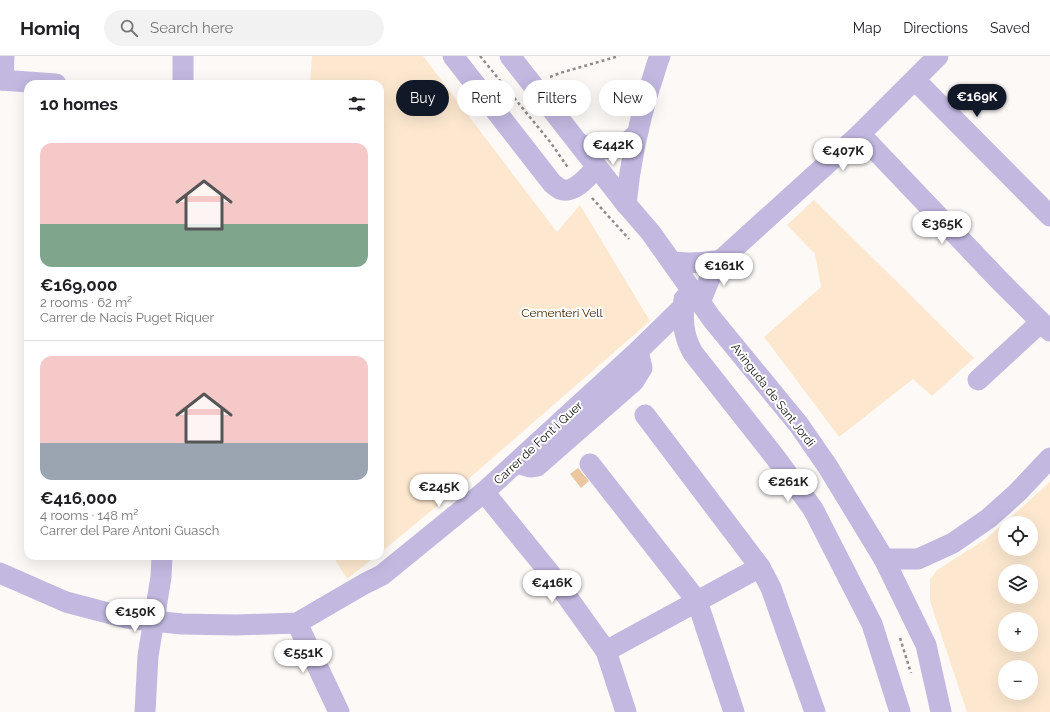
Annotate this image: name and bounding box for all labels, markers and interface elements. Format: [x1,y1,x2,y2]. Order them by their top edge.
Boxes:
search box [104,10,384,46]
text: Homiq [20,17,80,39]
icon: search [118,17,140,39]
text: Search here [150,19,233,37]
text: Map [853,20,881,36]
text: Directions [903,20,968,36]
text: Saved [990,20,1030,36]
chip: Buy [396,80,449,116]
chip: Rent [457,80,515,116]
chip: Filters [523,80,591,116]
chip: New [599,80,657,116]
pin: €169K [949,84,1005,118]
text: €169K [956,89,998,104]
icon: filters [346,93,368,115]
text: 10 homes [40,94,118,114]
pin: €442K [585,132,641,166]
text: €442K [592,137,634,152]
pin: €407K [815,138,871,172]
text: €407K [822,143,864,158]
icon: home [168,169,240,241]
pin: €365K [914,211,970,245]
text: €365K [921,216,963,231]
pin: €161K [696,253,752,287]
text: €161K [704,258,744,273]
text: €169,000 [40,275,118,295]
text: 2 rooms · 62 m² [40,295,132,310]
park label: Cementeri Vell [521,306,604,320]
text: Carrer de Nacís Puget Riquer [40,310,214,325]
street label: Avinguda de Sant Jordi [728,341,818,449]
icon: home [168,382,240,454]
street label: Carrer de Font i Quer [491,398,586,488]
pin: €261K [760,469,816,503]
pin: €245K [411,474,467,508]
text: €261K [768,474,808,489]
text: €245K [418,479,460,494]
text: €416,000 [40,488,117,508]
text: 4 rooms · 148 m² [40,508,138,523]
map controls [998,516,1038,700]
button: locate [998,516,1038,556]
text: Carrer del Pare Antoni Guasch [40,523,219,538]
button: layers [998,564,1038,604]
pin: €416K [524,570,580,604]
text: €416K [532,575,572,590]
pin: €150K [107,599,163,633]
text: €150K [115,604,155,619]
button: + [998,612,1038,652]
pin: €551K [275,640,331,674]
text: €551K [283,645,323,660]
button: − [998,660,1038,700]

